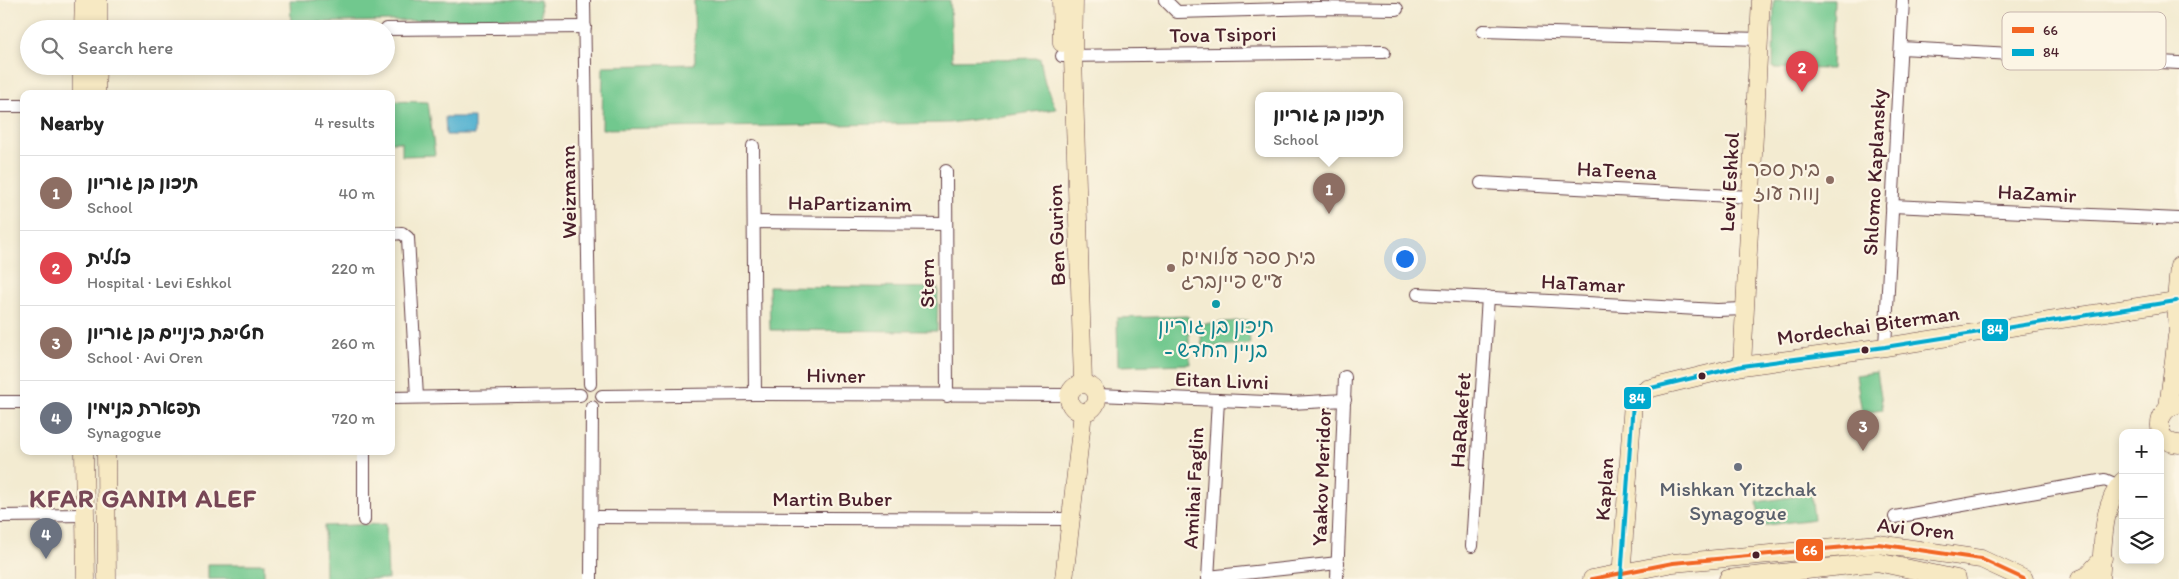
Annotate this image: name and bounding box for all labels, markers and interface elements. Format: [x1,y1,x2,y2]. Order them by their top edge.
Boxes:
legend [2002,12,2166,70]
search box [20,20,395,75]
street label: Tova Tsipori [1169,21,1277,47]
text: 66 [2043,22,2058,39]
icon: search [38,34,66,62]
text: Search here [78,36,173,59]
text: 84 [2043,44,2060,61]
pin: 2 [1786,51,1818,92]
street label: Shlomo Kaplansky [1857,88,1891,256]
popup [1255,92,1403,157]
text: תיכון בן גוריון [1273,103,1385,126]
text: Nearby [40,110,104,135]
text: 4 results [314,113,375,132]
text: School [1273,130,1319,149]
street label: Levi Eshkol [1714,131,1744,233]
street label: Weizmann [555,145,581,239]
street label: HaTeena [1576,155,1658,185]
place label: בית ספר נווה עוז [1747,156,1820,205]
text: תיכון בן גוריון [87,171,199,194]
pin: 1 [1313,173,1345,214]
marker: בית ספר נווה עוז [1824,174,1836,186]
street label: HaZamir [1997,178,2077,208]
street label: Ben Gurion [1042,183,1070,286]
text: 1 [52,184,60,203]
text: 40 m [338,184,375,203]
street label: HaPartizanim [788,189,912,217]
text: School [87,198,133,217]
place label: בית ספר עלומים ע"ש פיינברג [1181,244,1316,294]
text: כללית [87,246,131,269]
your location [1392,246,1418,272]
street label: Stern [914,258,939,308]
text: 2 [52,259,60,278]
text: 220 m [331,259,375,278]
marker: בית ספר עלומים ע"ש פיינברג [1165,262,1177,274]
street label: HaTamar [1540,268,1626,298]
text: Hospital · Levi Eshkol [87,273,231,292]
marker: תיכון בן גוריון - בניין החדש [1210,298,1222,310]
street label: Mordechai Biterman [1775,300,1961,350]
place label: תיכון בן גוריון - בניין החדש [1158,313,1274,363]
line badge: 84 [1981,318,2009,342]
text: חטיבת ביניים בן גוריון [87,321,265,344]
text: 84 [1987,321,2004,338]
text: 3 [52,334,60,353]
text: 260 m [331,334,375,353]
unlabelled marker [1860,345,1870,355]
text: School · Avi Oren [87,348,203,367]
street label: Hivner [806,362,866,388]
street label: Eitan Livni [1175,366,1269,394]
street label: HaRakefet [1444,371,1476,469]
unlabelled marker [1697,371,1707,381]
line badge: 84 [1623,386,1652,410]
text: 84 [1629,390,1646,407]
text: תפארת בנימין [87,396,201,419]
street label: Yaakov Meridor [1306,407,1336,546]
text: 4 [51,409,61,428]
text: 720 m [332,409,375,428]
pin: 3 [1847,410,1879,451]
text: Synagogue [87,423,161,442]
street label: Amihai Faglin [1177,426,1209,550]
map controls [2119,429,2164,564]
button: + [2119,429,2164,474]
street label: Kaplan [1589,456,1619,522]
marker: Mishkan Yitzchak Synagogue [1732,461,1744,473]
button: − [2119,474,2164,519]
place label: Mishkan Yitzchak Synagogue [1660,476,1817,525]
district label: KFAR GANIM ALEF [29,482,257,514]
street label: Martin Buber [772,486,892,511]
street label: Avi Oren [1876,511,1956,545]
pin: 4 [30,518,62,559]
button: layers [2119,519,2164,564]
line badge: 66 [1795,538,1824,562]
text: 66 [1803,542,1818,559]
unlabelled marker [1751,550,1761,560]

